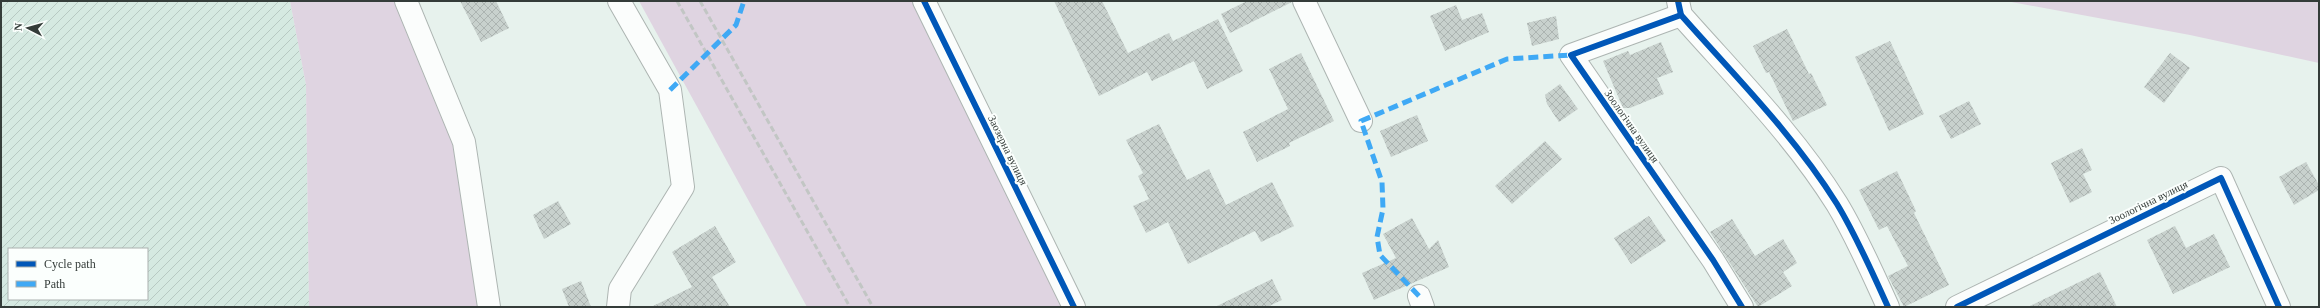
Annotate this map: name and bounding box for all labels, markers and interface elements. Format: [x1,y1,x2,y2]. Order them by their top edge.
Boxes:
north arrow [8,8,48,48]
text: N [12,22,24,32]
street label: Зоологічна вулиця [1602,87,1662,165]
street label: Заозерна вулиця [986,113,1030,187]
street label: Зоологічна вулиця [2107,178,2189,226]
legend [8,248,148,300]
text: Cycle path [44,257,96,271]
text: Path [44,277,65,291]

